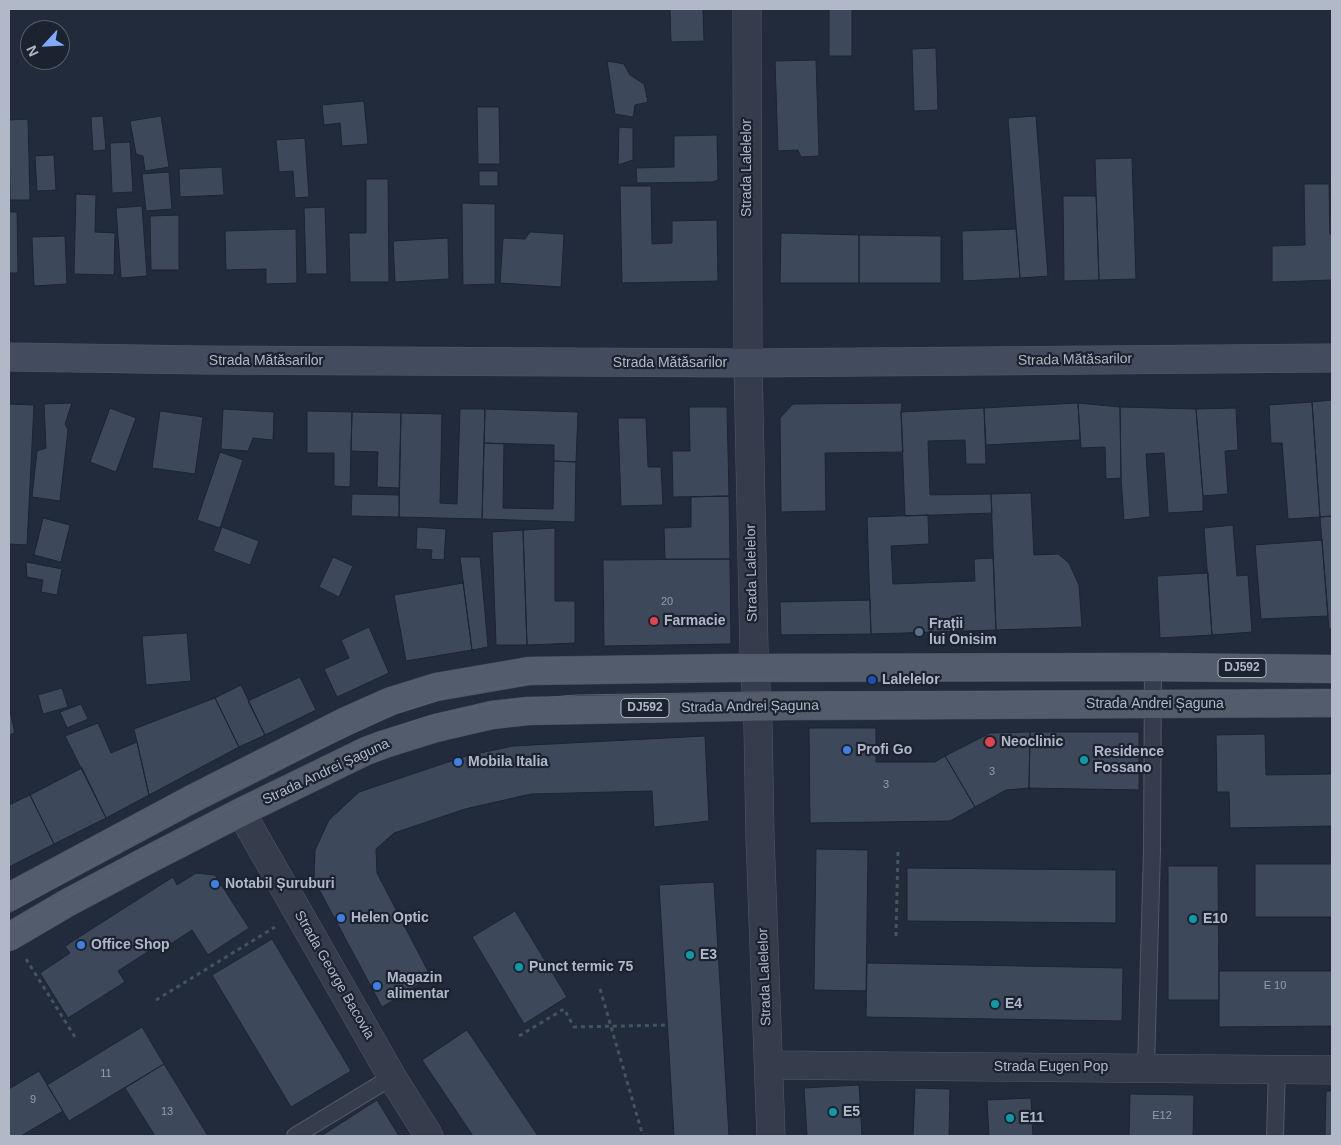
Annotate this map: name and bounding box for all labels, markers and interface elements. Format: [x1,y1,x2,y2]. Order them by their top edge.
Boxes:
north arrow [20,20,70,70]
text: N [23,43,42,59]
street label: Strada Lalelelor [739,119,755,217]
street label: Strada Mătăsarilor [1018,351,1132,369]
street label: Strada Mătăsarilor [209,353,323,369]
street label: Strada Mătăsarilor [613,355,727,371]
street label: Strada Lalelelor [743,524,761,622]
house number: 20 [661,595,673,609]
place label: Farmacie [664,613,725,629]
marker: Farmacie [648,615,660,627]
place label: Frații lui Onisim [929,616,997,648]
marker: Frații lui Onisim [913,626,925,638]
road number: DJ592 [1218,658,1266,678]
place label: Lalelelor [882,672,940,688]
marker: Lalelelor [866,674,878,686]
street label: Strada Andrei Șaguna [1086,696,1224,712]
street label: Strada Andrei Șaguna [681,697,819,717]
road number: DJ592 [621,698,669,718]
place label: Neoclinic [1001,734,1063,750]
street label: Strada Andrei Șaguna [260,735,392,809]
marker: Neoclinic [983,735,997,749]
place label: Profi Go [857,742,912,758]
marker: Profi Go [841,744,853,756]
place label: Residence Fossano [1094,744,1164,776]
place label: Mobila Italia [468,754,548,770]
marker: Residence Fossano [1078,754,1090,766]
marker: Mobila Italia [452,756,464,768]
house number: 3 [989,765,995,779]
house number: 3 [883,778,889,792]
place label: Notabil Șuruburi [225,876,335,892]
marker: Notabil Șuruburi [209,878,221,890]
street label: Strada George Bacovia [290,908,378,1042]
place label: Helen Optic [351,910,429,926]
place label: E10 [1203,911,1228,927]
marker: Helen Optic [335,912,347,924]
marker: E10 [1187,913,1199,925]
street label: Strada Lalelelor [755,928,775,1026]
place label: Office Shop [91,937,170,953]
marker: Office Shop [75,939,87,951]
place label: E3 [700,947,717,963]
marker: E3 [684,949,696,961]
place label: Punct termic 75 [529,959,633,975]
marker: Punct termic 75 [513,961,525,973]
place label: Magazin alimentar [387,970,449,1002]
house number: E 10 [1264,979,1286,993]
marker: Magazin alimentar [371,980,383,992]
place label: E4 [1005,996,1022,1012]
marker: E4 [989,998,1001,1010]
street label: Strada Eugen Pop [994,1059,1108,1075]
house number: 11 [100,1067,112,1081]
house number: 9 [30,1093,36,1107]
place label: E5 [843,1104,860,1120]
house number: 13 [161,1105,173,1119]
marker: E5 [827,1106,839,1118]
house number: E12 [1152,1109,1172,1123]
place label: E11 [1020,1110,1044,1126]
marker: E11 [1004,1112,1016,1124]

